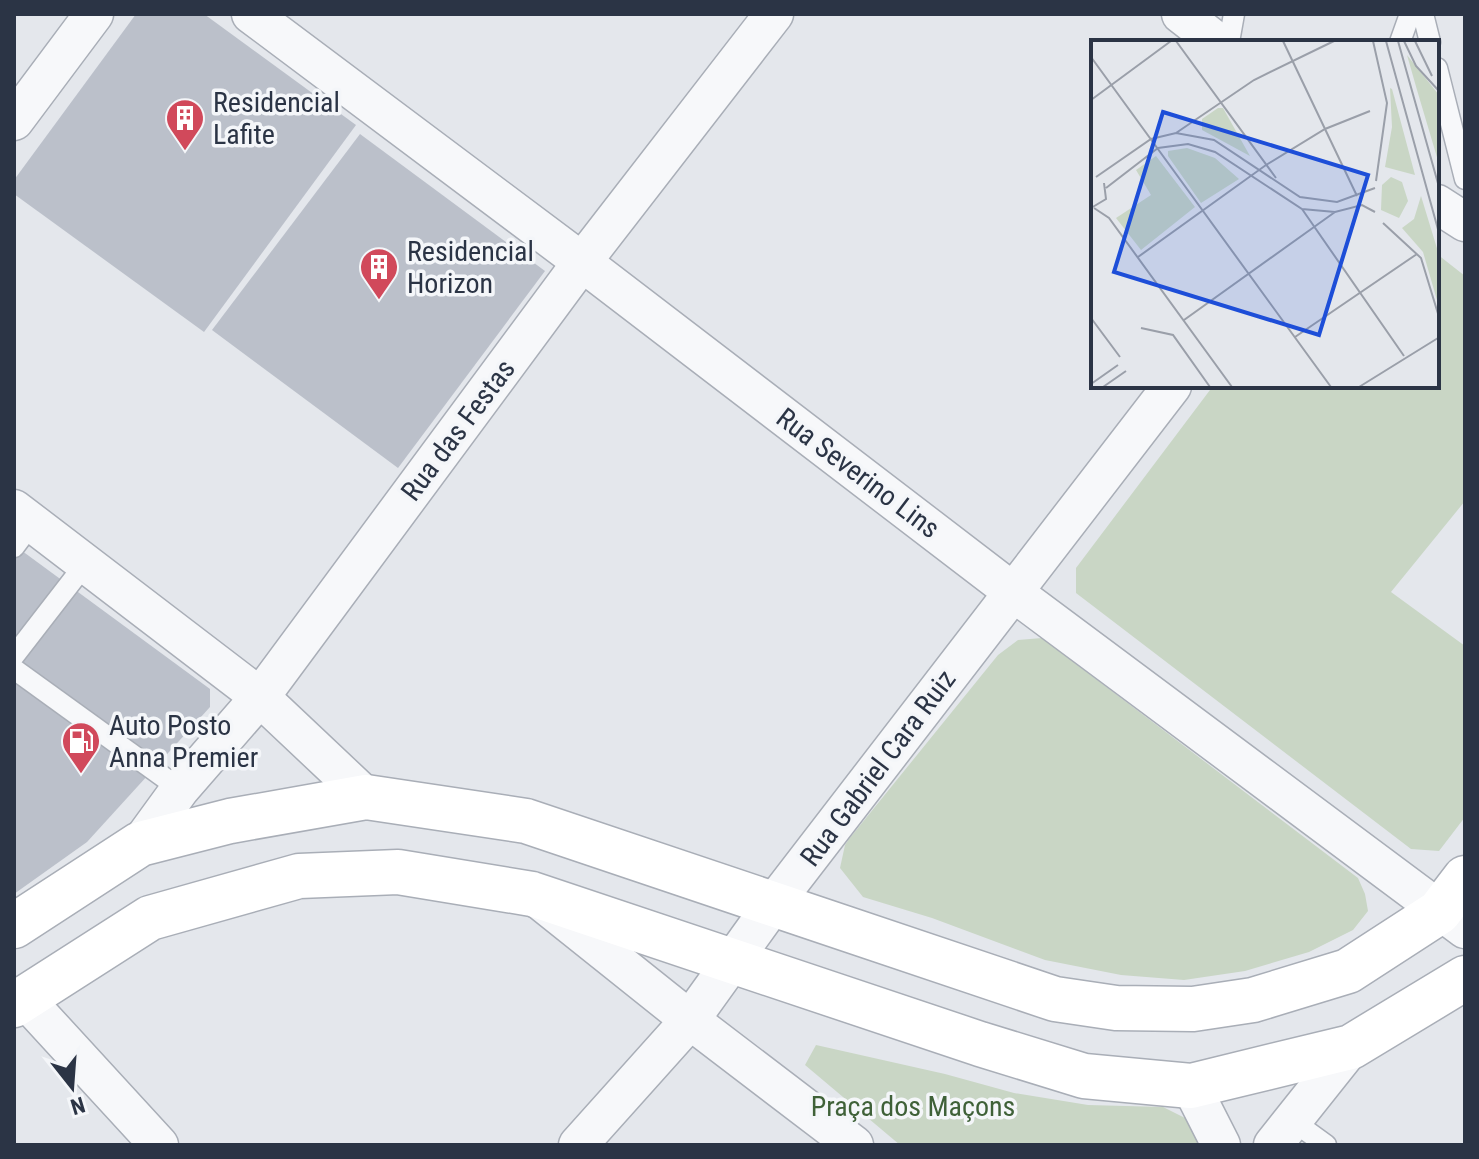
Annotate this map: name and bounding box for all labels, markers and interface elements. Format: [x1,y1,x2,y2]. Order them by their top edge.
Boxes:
inset map [1091,40,1439,388]
place label: Residencial Lafite [213,86,340,151]
building icon: Residencial Lafite [164,97,206,152]
place label: Residencial Horizon [407,235,534,300]
building icon: Residencial Horizon [358,246,400,301]
street label: Rua das Festas [394,353,522,507]
street label: Rua Severino Lins [770,401,946,545]
street label: Rua Gabriel Cara Ruiz [793,663,963,873]
place label: Auto Posto Anna Premier [109,709,258,774]
fuel station icon: Auto Posto Anna Premier [60,720,102,775]
north arrow [32,1047,112,1127]
park label: Praça dos Maçons [811,1090,1015,1123]
text: N [68,1092,88,1120]

